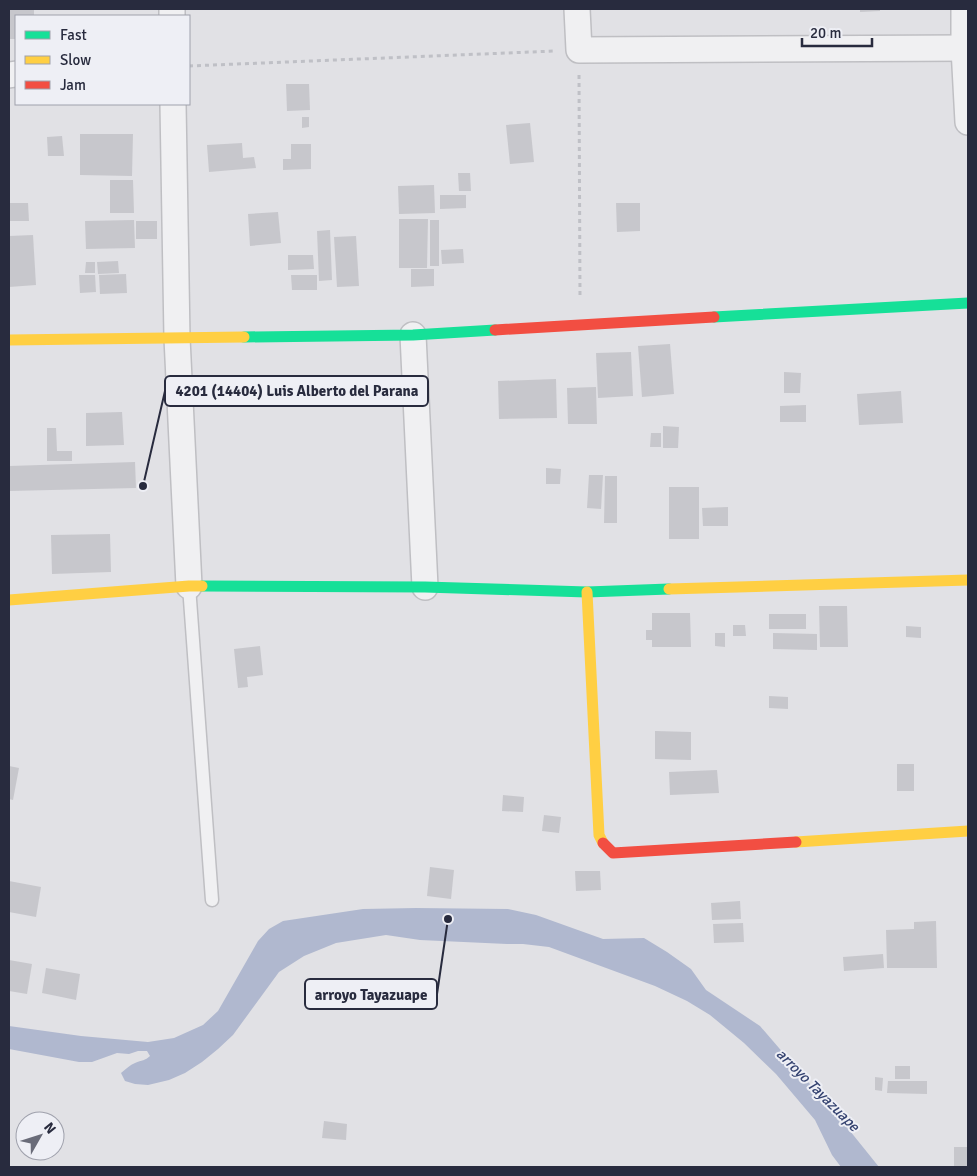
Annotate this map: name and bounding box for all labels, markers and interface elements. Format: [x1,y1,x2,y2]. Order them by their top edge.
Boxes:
legend [15,15,190,105]
scale bar [802,15,872,47]
text: 20 m [810,24,841,42]
text: Fast [60,26,87,44]
text: Slow [60,51,91,69]
text: Jam [60,76,86,94]
callout: 4201 (14404) Luis Alberto del Parana [165,376,428,406]
text: 4201 (14404) Luis Alberto del Parana [176,382,419,400]
callout: arroyo Tayazuape [305,979,437,1009]
text: arroyo Tayazuape [315,986,427,1004]
water label: arroyo Tayazuape [773,1045,864,1136]
north arrow [15,1111,65,1161]
text: N [40,1119,59,1137]

